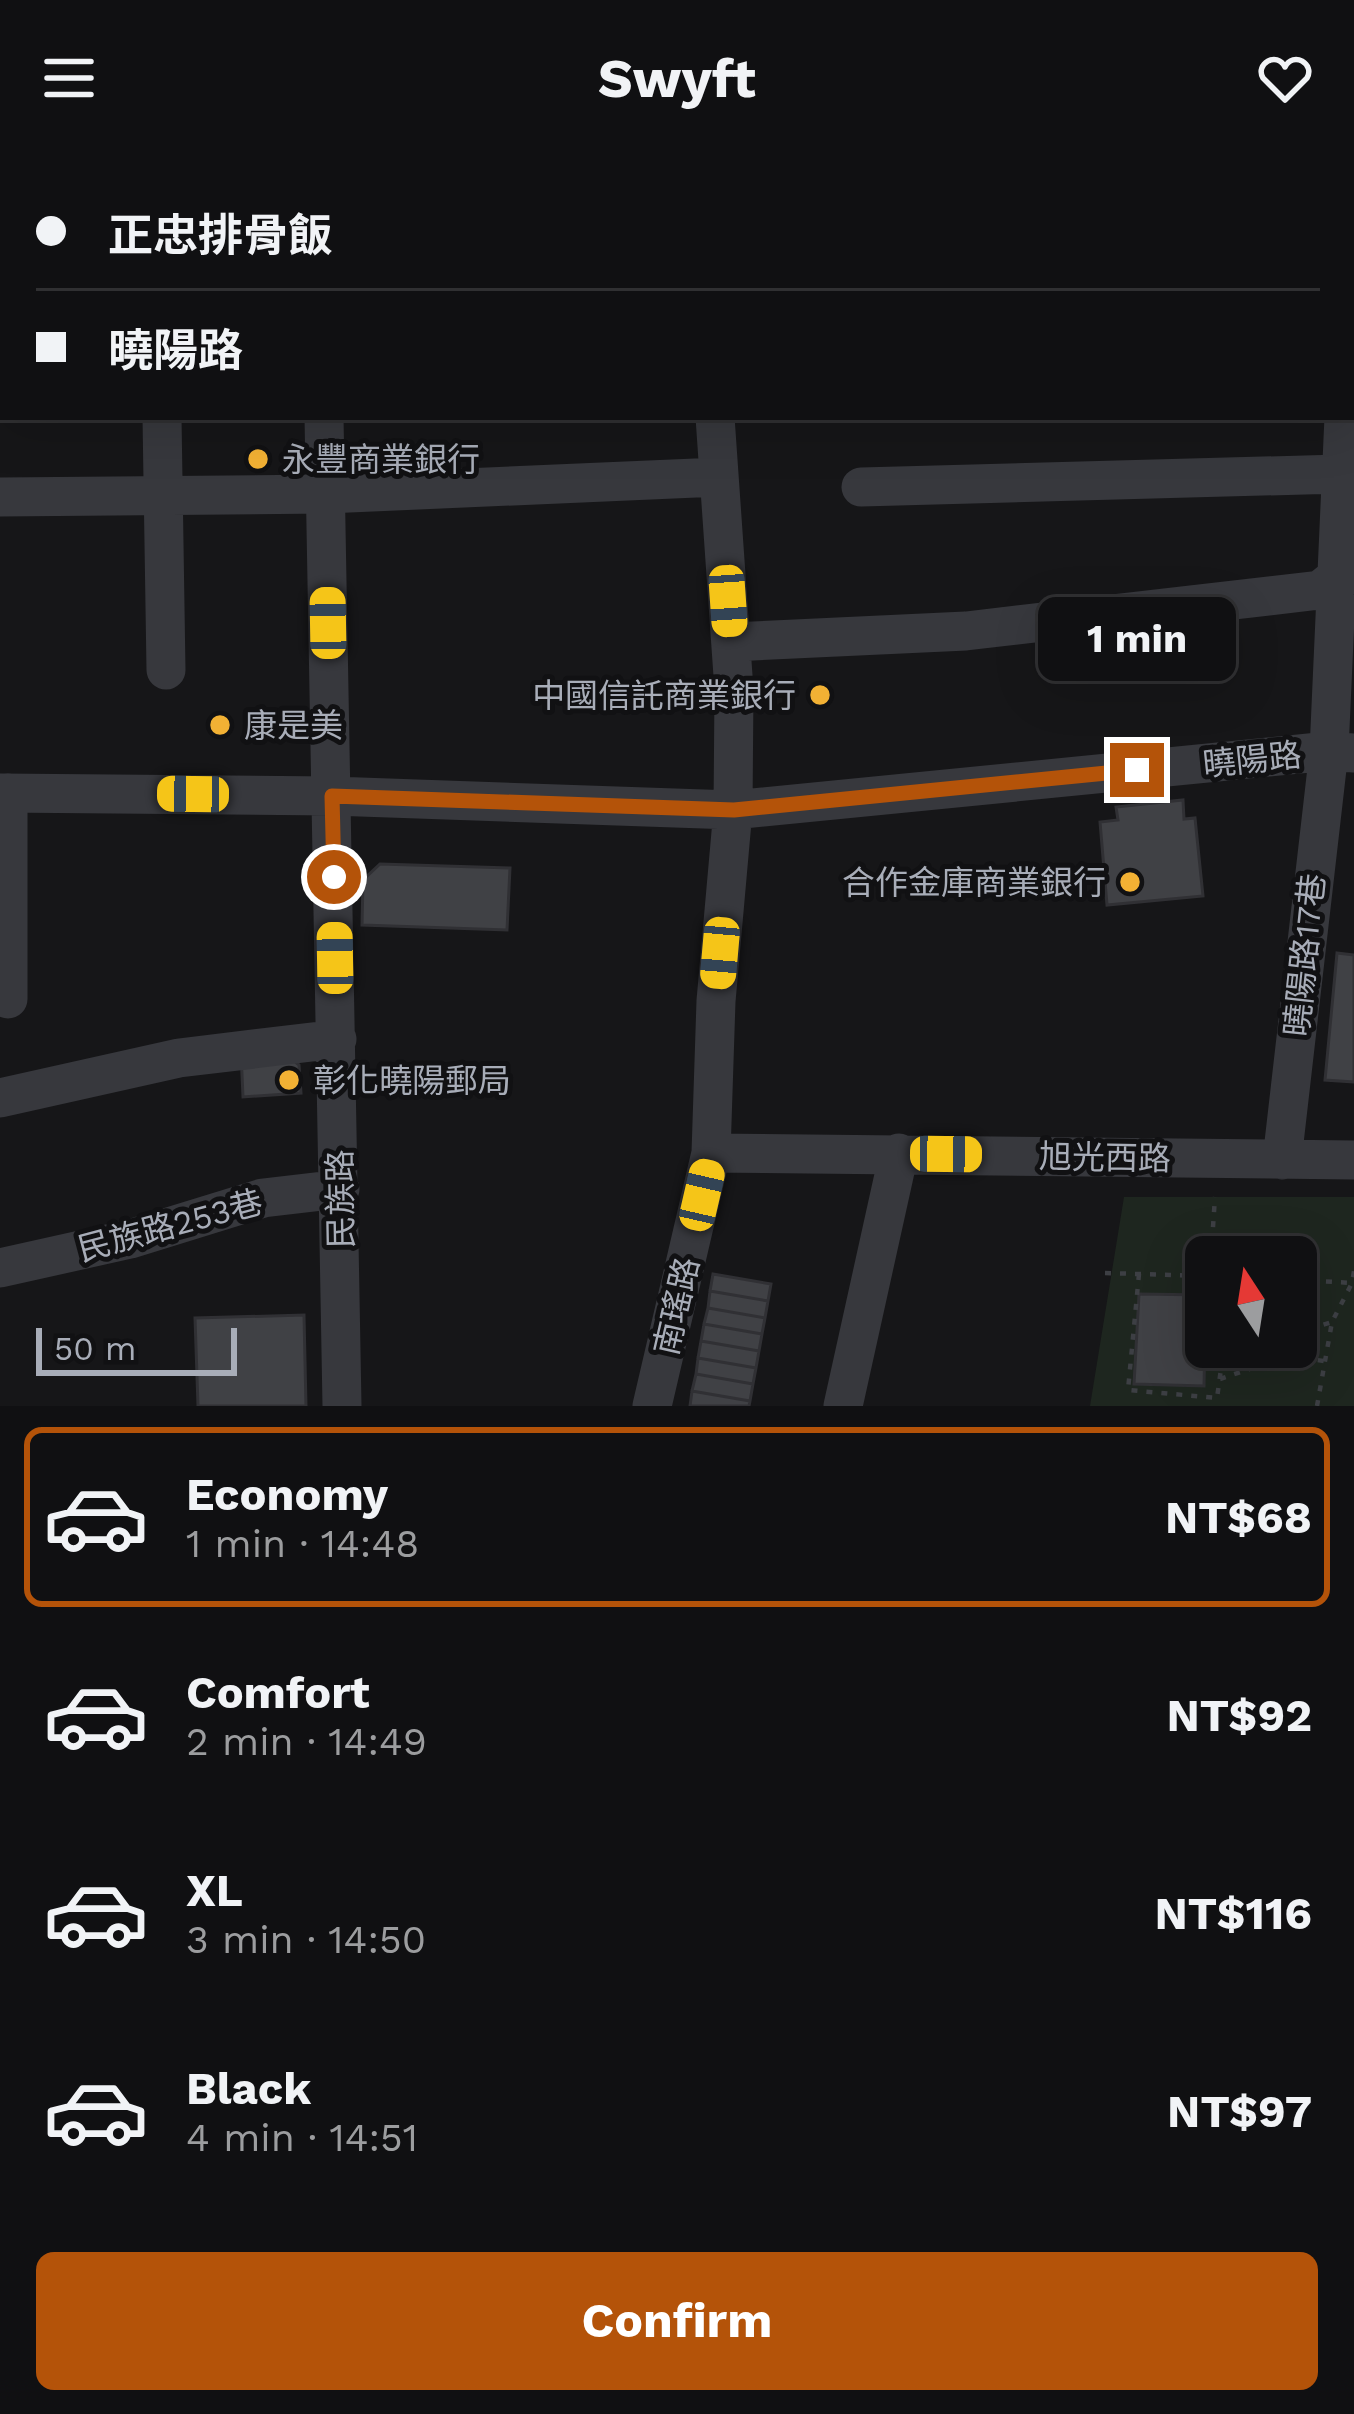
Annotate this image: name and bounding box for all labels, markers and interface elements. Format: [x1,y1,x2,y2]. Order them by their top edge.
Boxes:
icon: menu [36,45,102,111]
icon: heart [1252,45,1318,111]
text: Swyft [598,47,756,110]
text: 正忠排骨飯 [108,209,333,262]
text: 曉陽路 [108,324,243,377]
place label: 永豐商業銀行 [282,440,480,479]
marker: 永豐商業銀行 [245,446,271,472]
car [708,564,748,638]
car [309,587,347,659]
callout: 1 min [1038,596,1236,680]
text: 1 min [1087,616,1187,661]
place label: 中國信託商業銀行 [532,676,796,715]
marker: 中國信託商業銀行 [807,682,833,708]
place label: 康是美 [244,706,343,745]
marker: 康是美 [207,712,233,738]
street label: 曉陽路 [1201,735,1303,784]
route end [1110,743,1164,797]
car [157,775,229,813]
route start [307,850,361,904]
place label: 合作金庫商業銀行 [842,863,1106,902]
marker: 合作金庫商業銀行 [1117,869,1143,895]
street label: 曉陽路17巷 [1277,872,1332,1038]
car [699,916,741,990]
car [316,922,354,994]
place label: 彰化曉陽郵局 [313,1061,511,1100]
marker: 彰化曉陽郵局 [276,1067,302,1093]
car [910,1135,982,1173]
street label: 旭光西路 [1039,1137,1171,1178]
street label: 民族路 [320,1149,361,1249]
car [676,1156,728,1234]
street label: 民族路253巷 [73,1182,267,1269]
north arrow [1185,1236,1317,1368]
map controls [1185,1236,1317,1368]
street label: 南瑤路 [646,1253,707,1359]
scale bar [36,1322,237,1375]
text: 50 m [54,1329,136,1368]
icon: car [42,1463,150,1571]
text: Economy [186,1468,388,1521]
text: NT$68 [1165,1491,1312,1544]
text: 1 min · 14:48 [186,1521,419,1566]
icon: car [42,1661,150,1769]
text: Comfort [186,1666,370,1719]
text: NT$92 [1166,1689,1312,1742]
text: 2 min · 14:49 [186,1719,427,1764]
icon: car [42,1859,150,1967]
text: XL [186,1864,243,1917]
text: NT$116 [1154,1887,1312,1940]
text: 3 min · 14:50 [186,1917,426,1962]
icon: car [42,2057,150,2165]
text: Black [186,2062,311,2115]
text: NT$97 [1167,2085,1312,2138]
text: 4 min · 14:51 [186,2115,418,2160]
button: Confirm [36,2252,1318,2390]

